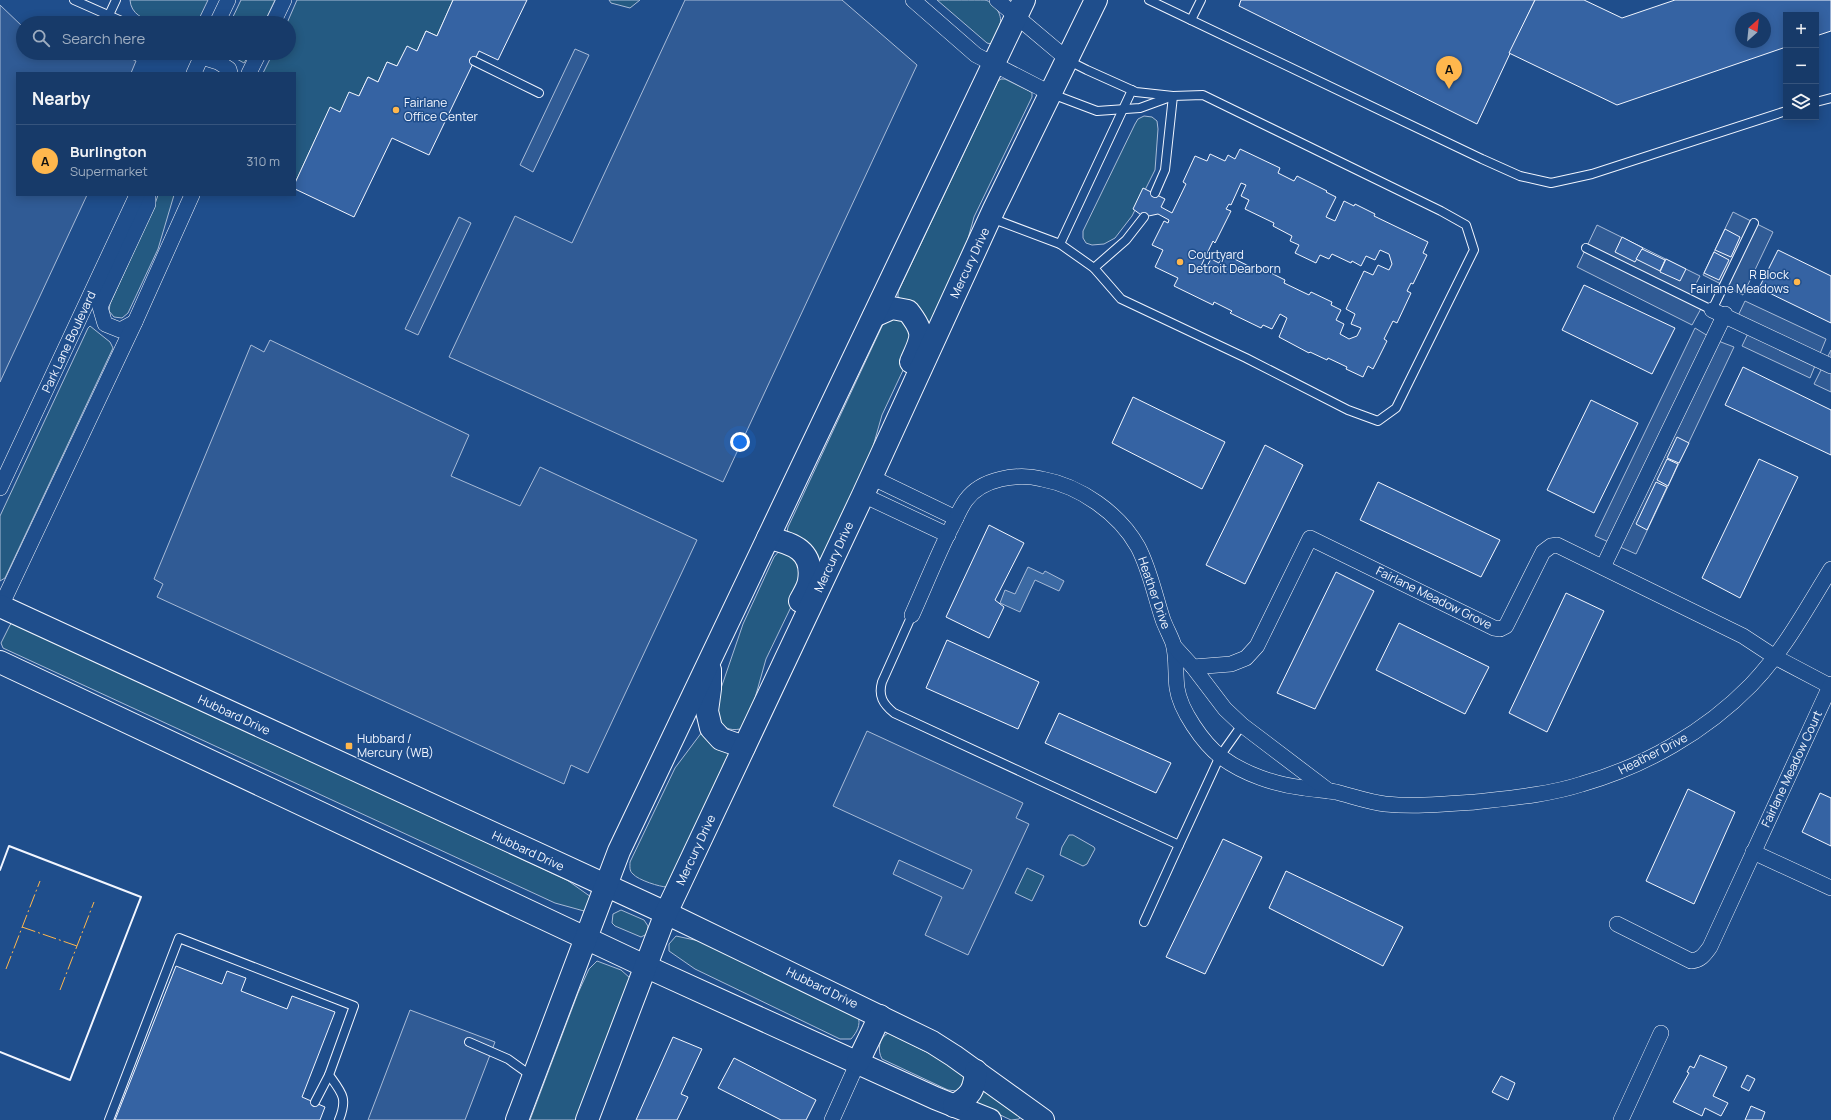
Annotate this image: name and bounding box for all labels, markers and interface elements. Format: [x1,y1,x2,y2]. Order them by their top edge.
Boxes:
north arrow [1735,12,1771,48]
map controls [1783,12,1819,120]
button: + [1783,12,1819,48]
search box [16,16,296,60]
icon: search [30,27,52,49]
text: Search here [62,28,145,49]
button: − [1783,48,1819,84]
pin: A [1436,56,1462,89]
button: layers [1783,84,1819,120]
text: Nearby [32,87,90,110]
place label: Fairlane Office Center [404,94,479,125]
marker: Fairlane Office Center [391,105,401,115]
text: Burlington [70,141,147,162]
text: A [41,152,49,170]
text: 310 m [246,152,280,170]
text: Supermarket [70,162,148,180]
street label: Mercury Drive [946,225,993,301]
place label: Courtyard Detroit Dearborn [1188,246,1281,277]
marker: Courtyard Detroit Dearborn [1175,257,1185,267]
place label: R Block Fairlane Meadows [1691,266,1790,297]
marker: R Block Fairlane Meadows [1792,277,1802,287]
street label: Park Lane Boulevard [37,288,100,395]
your location [730,432,750,452]
street label: Mercury Drive [810,519,857,595]
street label: Heather Drive [1134,554,1175,631]
street label: Fairlane Meadow Grove [1373,562,1495,633]
street label: Hubbard Drive [195,690,273,739]
street label: Fairlane Meadow Court [1757,708,1826,830]
street label: Heather Drive [1615,729,1690,778]
place label: Hubbard / Mercury (WB) [357,730,434,761]
marker: Hubbard / Mercury (WB) [344,741,354,751]
street label: Mercury Drive [672,812,719,888]
street label: Hubbard Drive [489,826,567,875]
street label: Hubbard Drive [783,963,861,1012]

